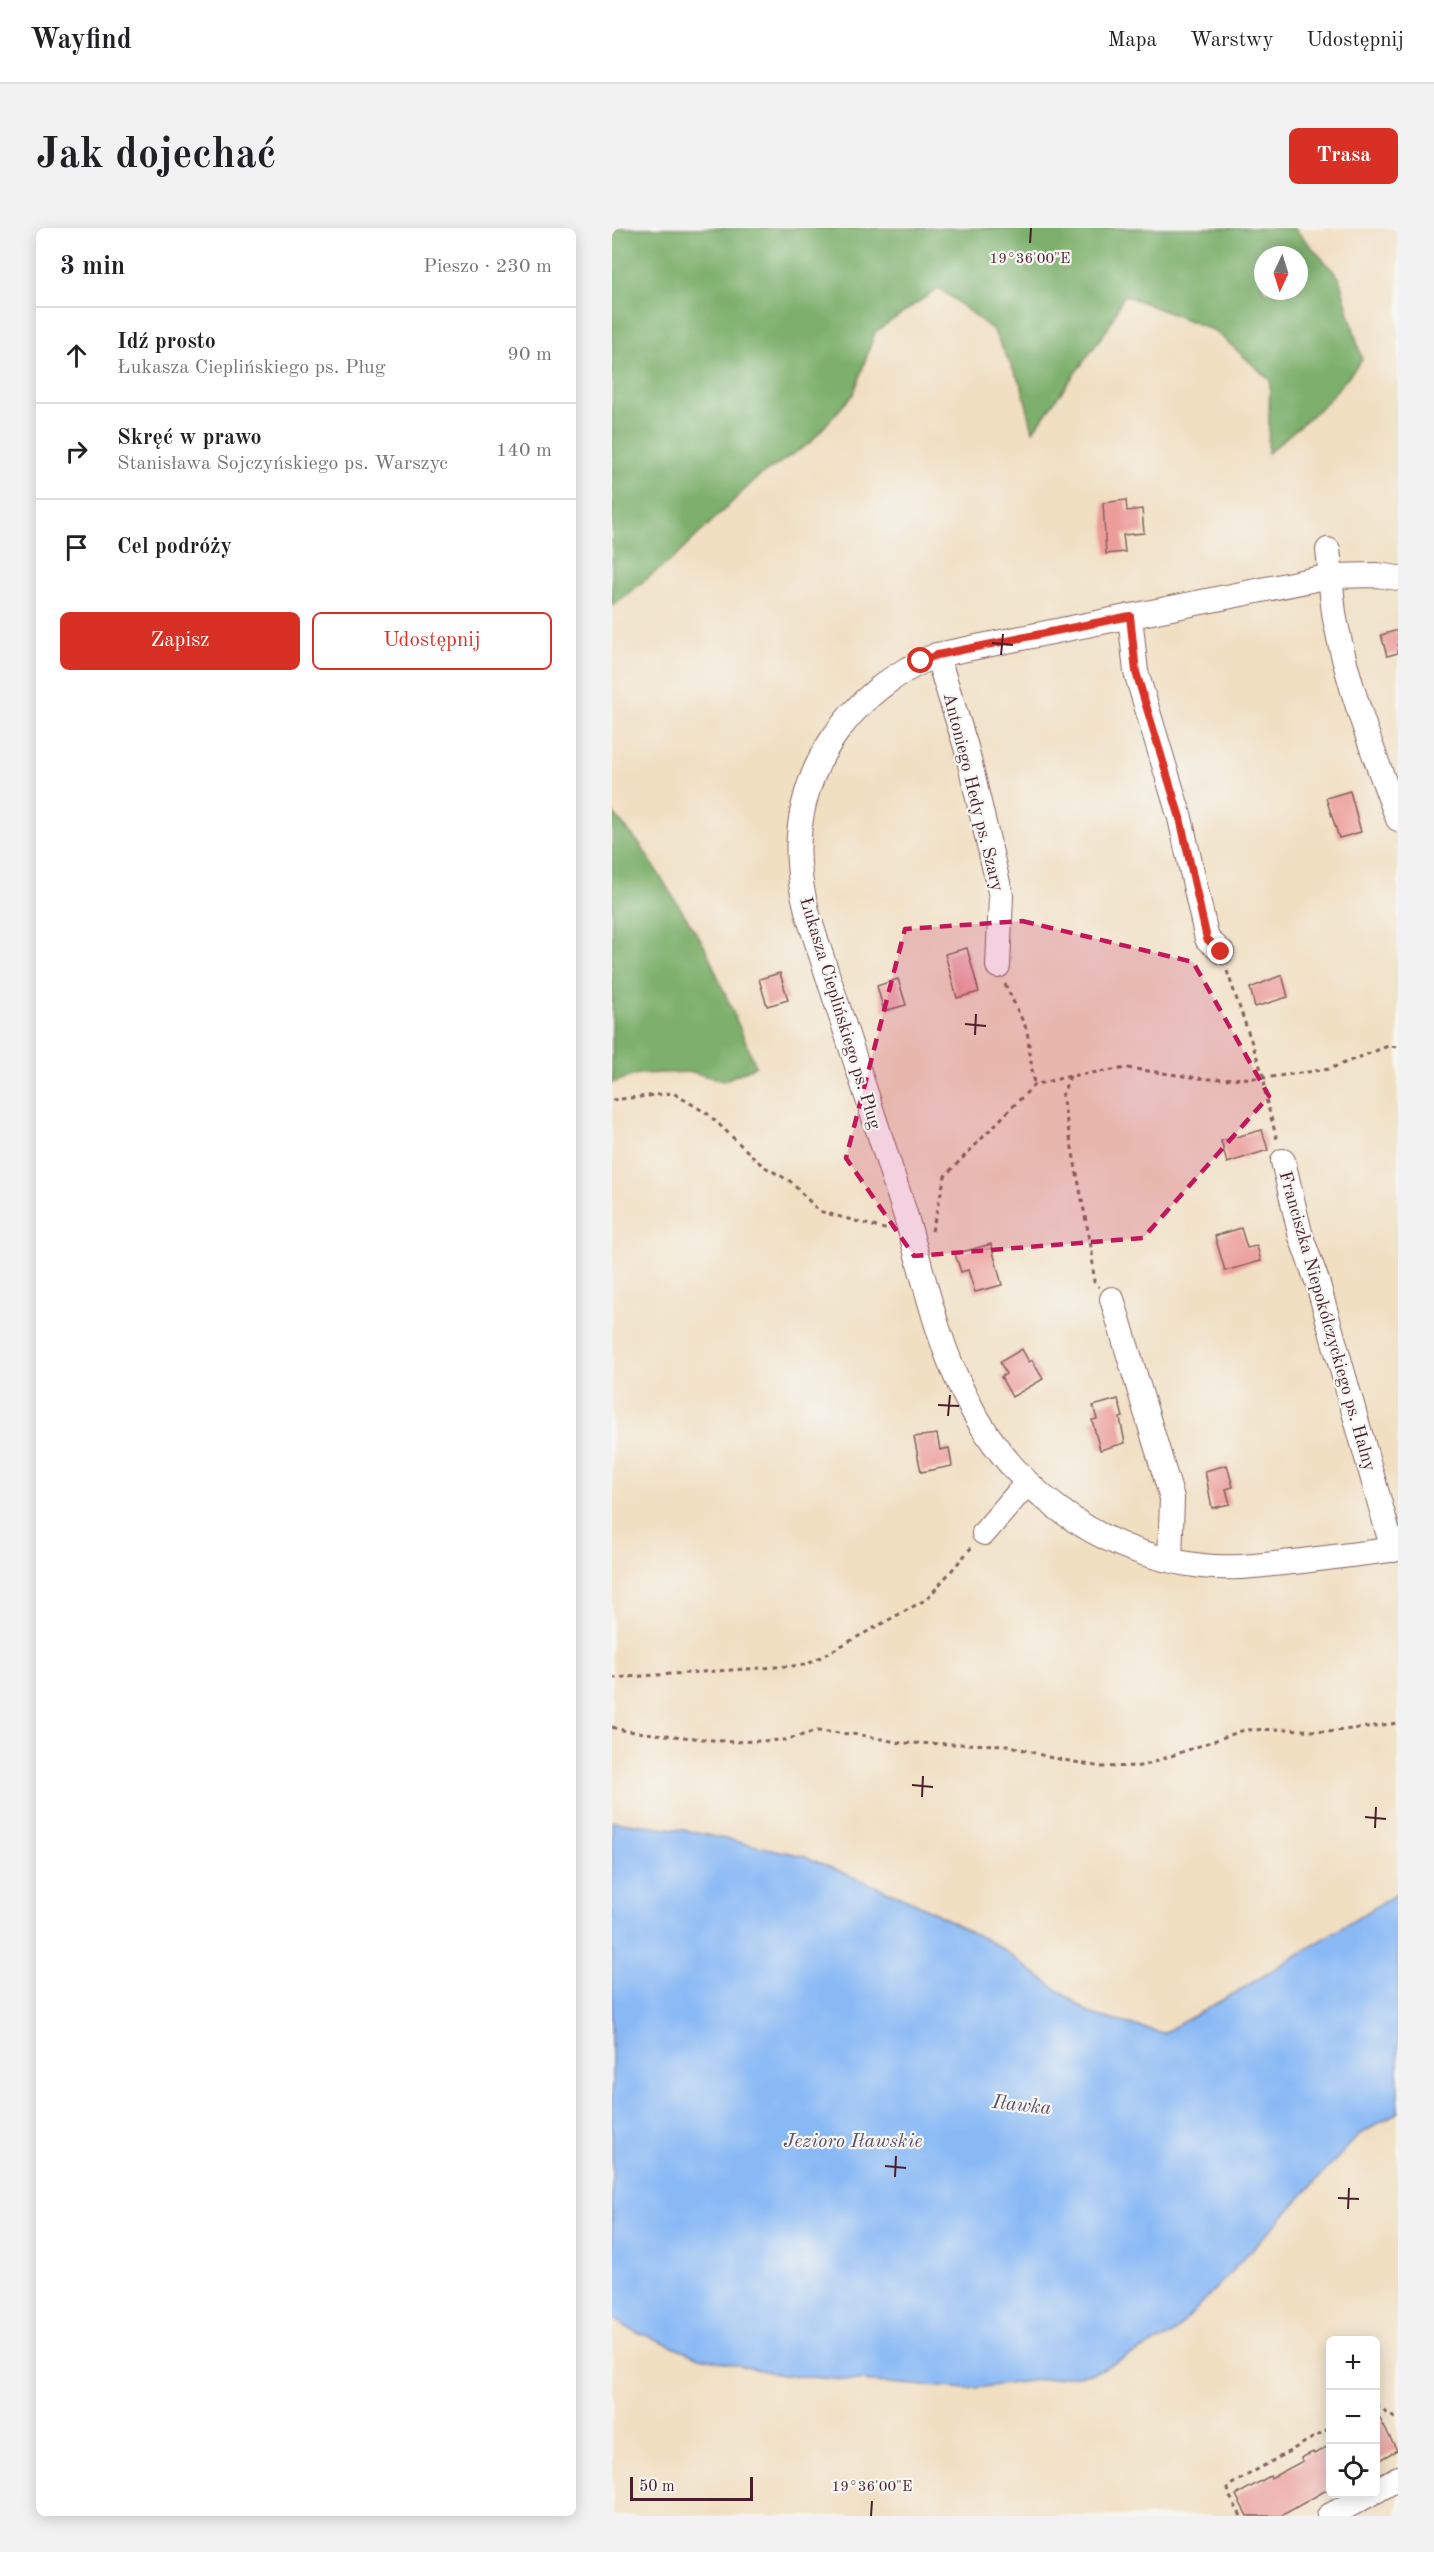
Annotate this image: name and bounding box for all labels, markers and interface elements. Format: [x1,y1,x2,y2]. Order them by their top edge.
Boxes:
text: Wayfind [30,27,132,55]
text: Mapa [1108,30,1157,51]
text: Warstwy [1190,30,1274,51]
text: Udostępnij [1307,30,1404,51]
button: Trasa [1289,128,1398,184]
text: Jak dojechać [36,135,277,177]
north arrow [1254,246,1308,300]
text: 19°36'00"E [990,252,1070,267]
text: 3 min [60,254,125,280]
text: Pieszo · 230 m [423,257,552,277]
text: Idź prosto [117,331,216,353]
icon: ahead [60,339,93,372]
text: 90 m [507,345,552,365]
text: Łukasza Cieplińskiego ps. Pług [117,358,386,378]
text: Skręć w prawo [117,427,262,449]
icon: right [60,435,93,468]
text: 140 m [496,441,552,461]
text: Stanisława Sojczyńskiego ps. Warszyc [117,454,448,474]
icon: arrive [60,531,93,564]
text: Cel podróży [117,536,232,558]
button: Zapisz [60,612,300,670]
button: Udostępnij [312,612,552,670]
route start [907,647,933,673]
street label: Antoniego Hedy ps. Szary [940,691,1007,894]
street label: Łukasza Cieplińskiego ps. Pług [796,895,884,1132]
route end [1207,938,1233,964]
street label: Franciszka Niepokólczyckiego ps. Halny [1275,1169,1379,1474]
water label: Iławka [990,2093,1053,2119]
water label: Jezioro Iławskie [783,2132,923,2152]
map controls [1326,2336,1380,2498]
button: + [1326,2336,1380,2390]
button: − [1326,2390,1380,2444]
button: locate [1326,2444,1380,2498]
scale bar [630,2474,753,2502]
text: 50 m [639,2479,675,2495]
text: 19°36'00"E [832,2480,912,2495]

